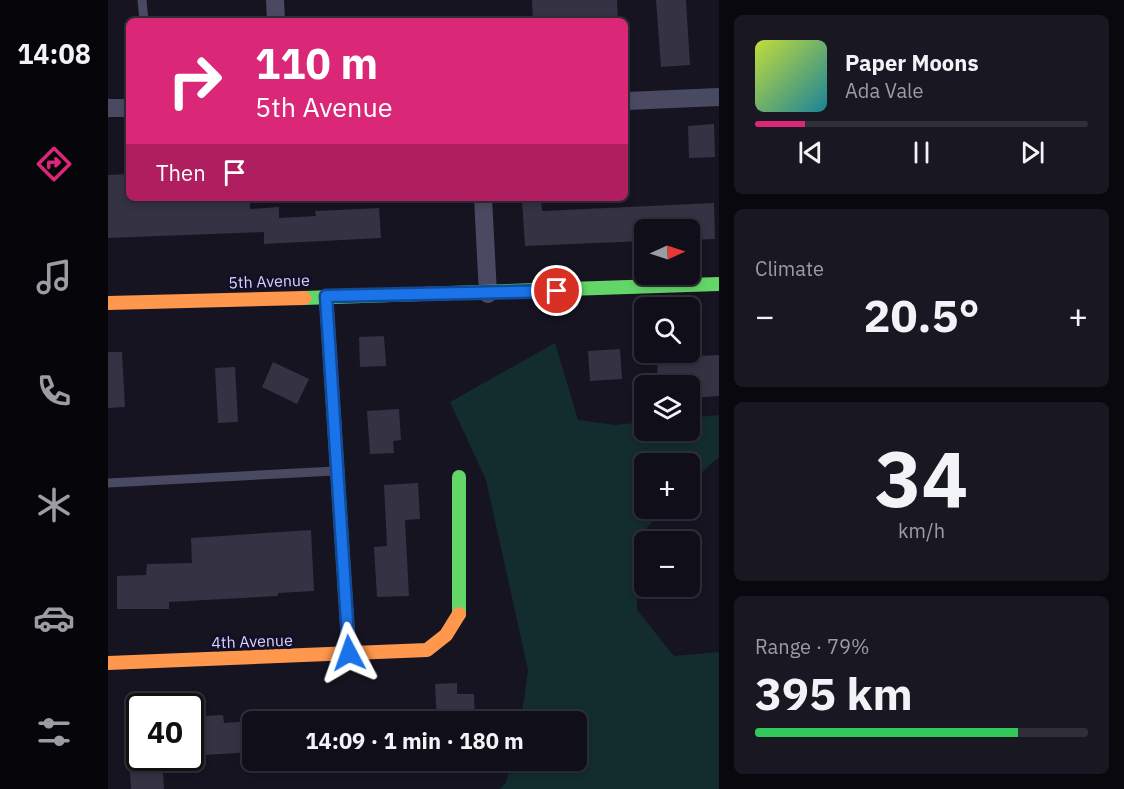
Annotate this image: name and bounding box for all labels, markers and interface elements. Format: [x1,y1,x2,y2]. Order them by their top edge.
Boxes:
text: 14:08 [17,36,91,71]
text: 110 m [255,36,378,91]
icon: right [156,42,234,120]
text: Paper Moons [845,48,978,77]
text: Ada Vale [845,77,924,104]
text: 5th Avenue [255,89,393,124]
icon: previous [794,136,827,169]
icon: pause [905,136,938,169]
icon: next [1016,136,1049,169]
icon: directions [33,143,75,185]
icon: arrive [218,156,251,189]
text: Then [156,158,206,187]
north arrow [634,219,700,285]
map controls [634,219,700,597]
text: Climate [755,255,824,282]
icon: music [33,256,75,298]
pin [531,265,582,316]
street label: 5th Avenue [228,270,310,292]
icon: arrive [540,274,573,307]
text: 20.5° [863,286,980,344]
text: − [755,294,775,337]
text: + [1068,294,1088,337]
button: search [634,297,700,363]
icon: phone [33,370,75,412]
button: layers [634,375,700,441]
text: 34 [875,427,968,528]
button: + [634,453,700,519]
icon: climate [33,484,75,526]
text: km/h [898,517,945,544]
button: − [634,531,700,597]
icon: car [33,597,75,639]
position arrow [317,621,381,685]
street label: 4th Avenue [211,630,293,652]
text: Range · 79% [755,633,870,660]
text: 395 km [755,664,913,722]
speed limit sign: 40 [126,693,204,771]
icon: filters [33,711,75,753]
text: 14:09 · 1 min · 180 m [305,726,524,755]

